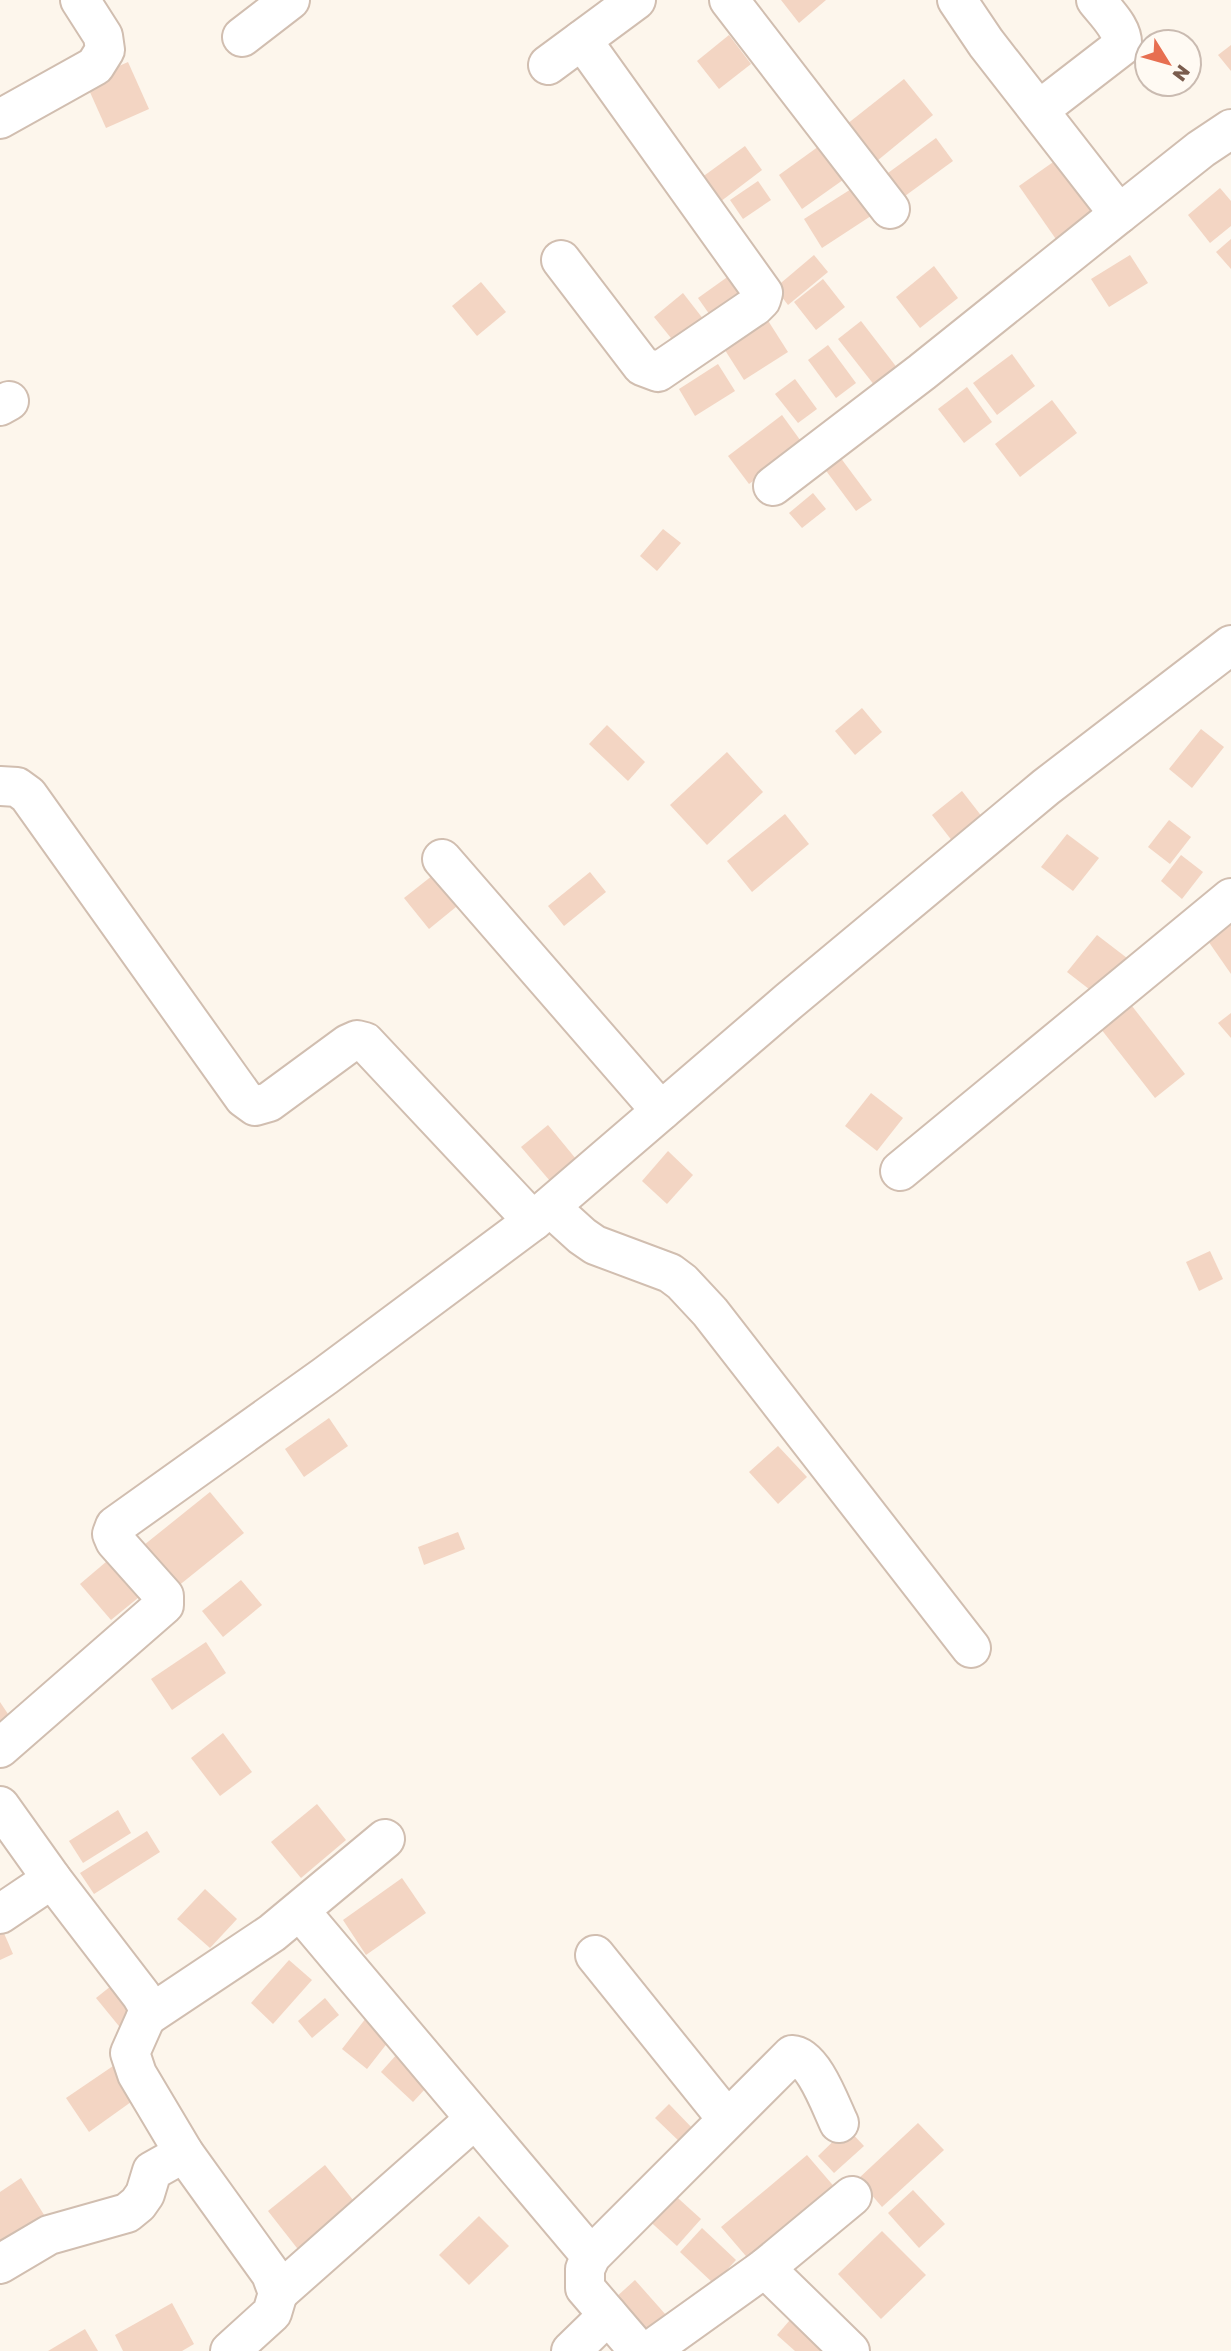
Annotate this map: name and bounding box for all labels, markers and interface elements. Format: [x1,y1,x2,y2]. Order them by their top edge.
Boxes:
north arrow [1133,28,1203,98]
text: N [1168,61,1196,86]

